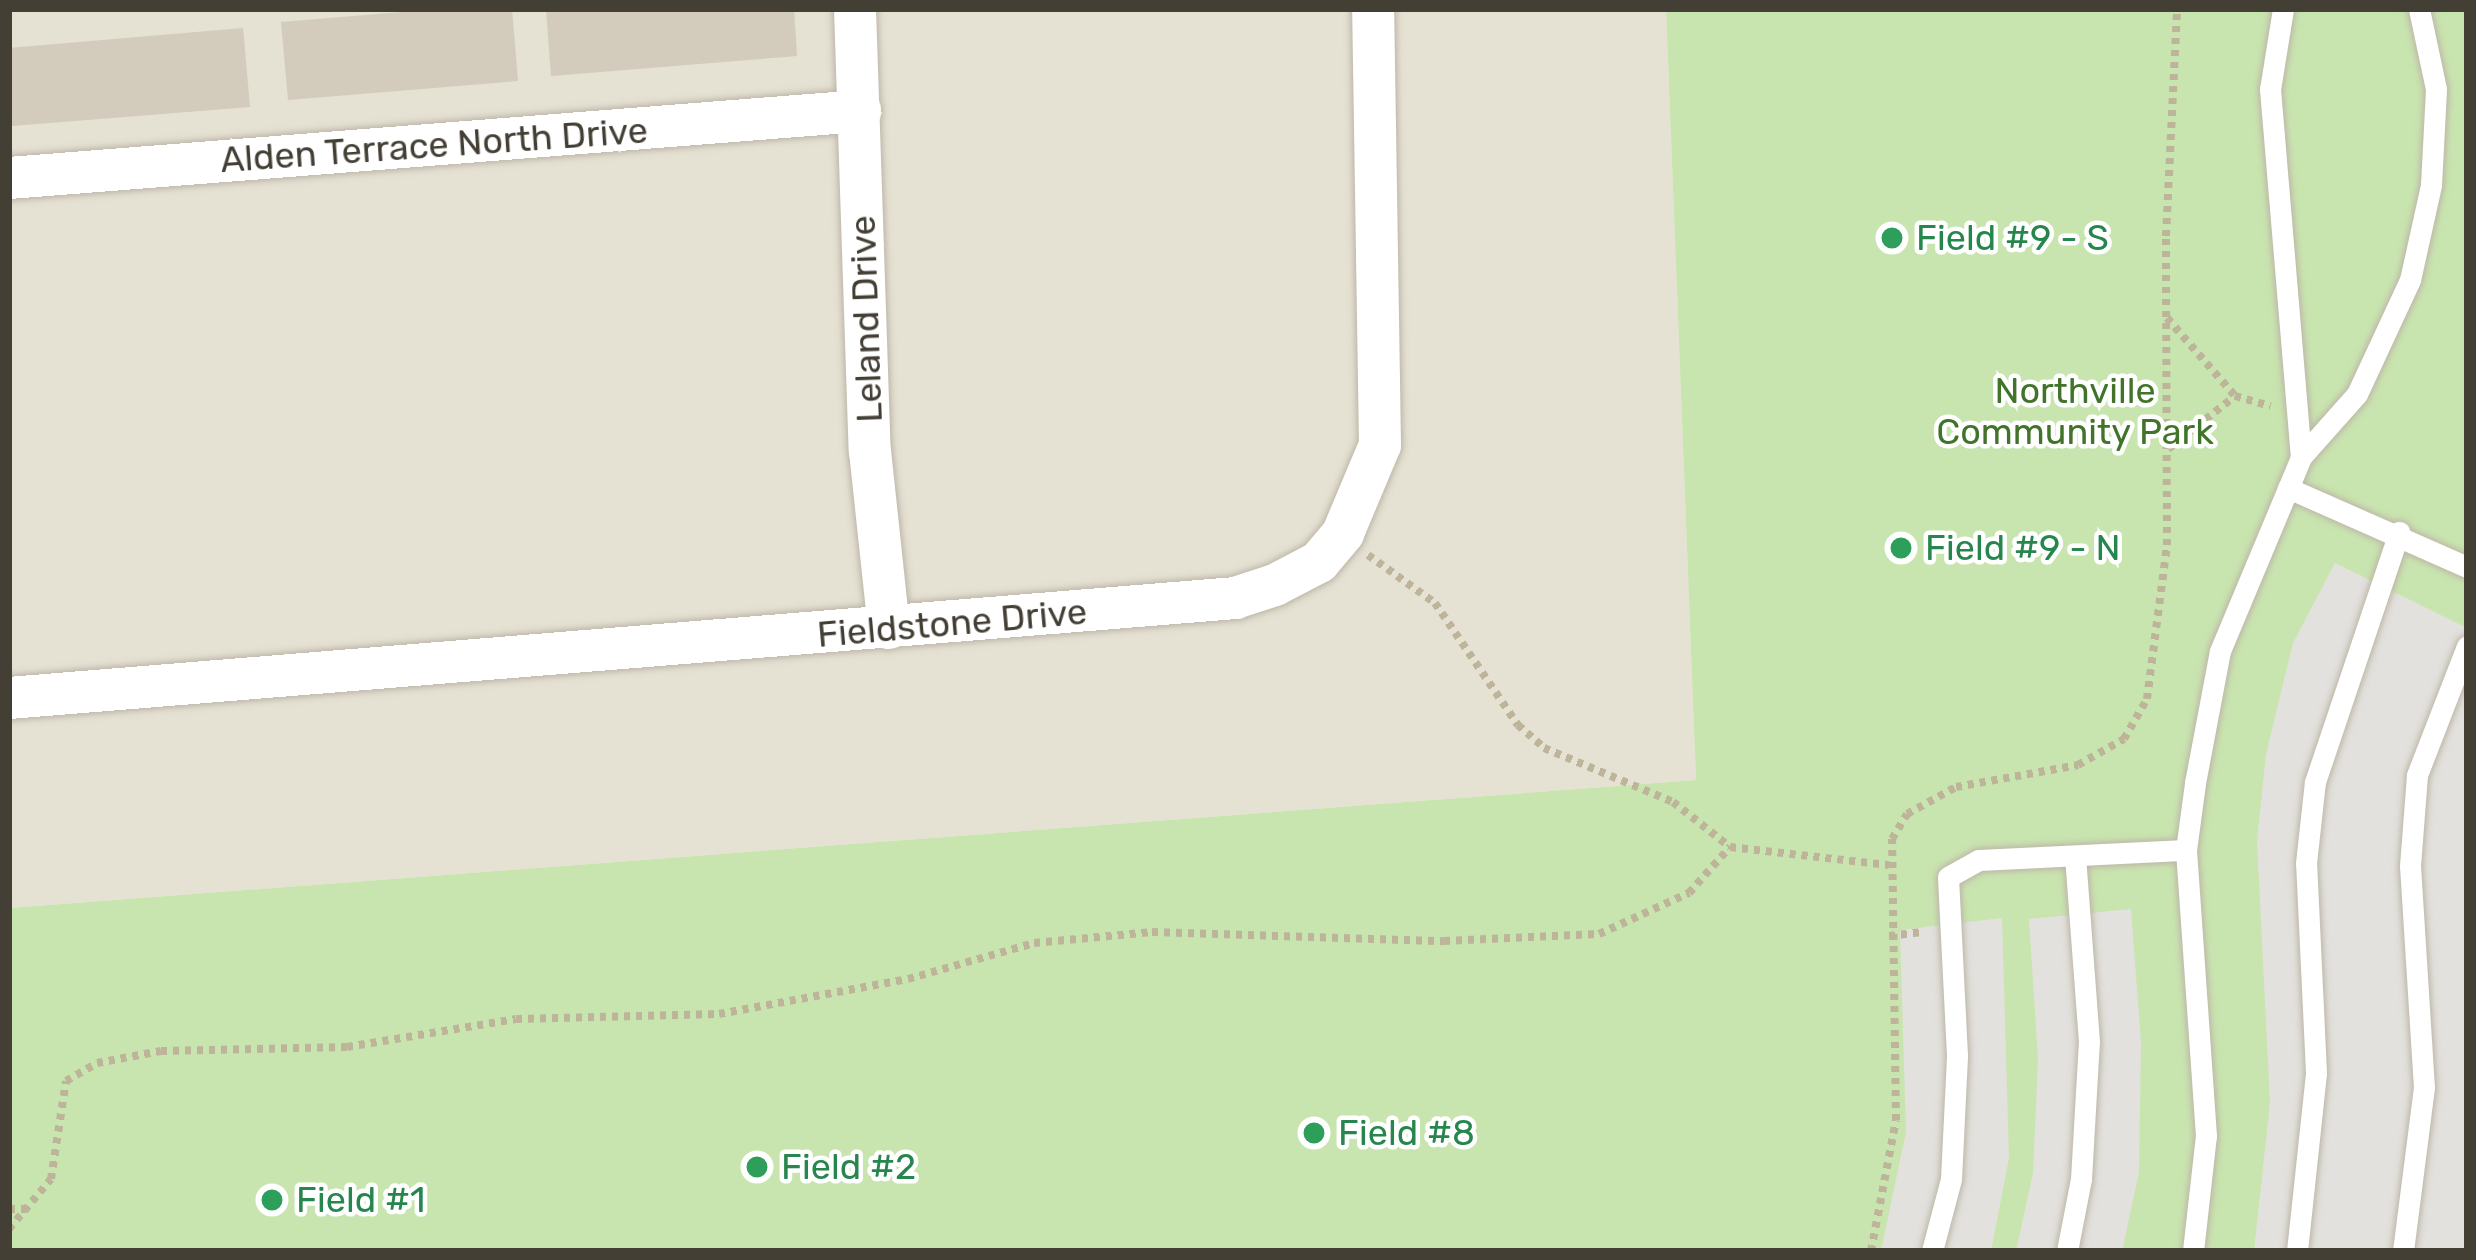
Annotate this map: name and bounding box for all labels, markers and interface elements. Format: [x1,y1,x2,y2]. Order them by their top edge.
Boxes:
street label: Alden Terrace North Drive [218,108,650,182]
street label: Leland Drive [841,215,891,423]
place label: Field #9 - S [1916,216,2109,260]
marker: Field #9 - S [1879,225,1905,251]
park label: Northville Community Park [1936,368,2214,453]
place label: Field #9 - N [1925,526,2120,570]
marker: Field #9 - N [1888,535,1914,561]
street label: Fieldstone Drive [815,590,1089,656]
place label: Field #8 [1338,1111,1475,1155]
marker: Field #8 [1301,1120,1327,1146]
place label: Field #2 [781,1145,916,1189]
marker: Field #2 [744,1154,770,1180]
place label: Field #1 [296,1178,425,1222]
marker: Field #1 [259,1187,285,1213]

